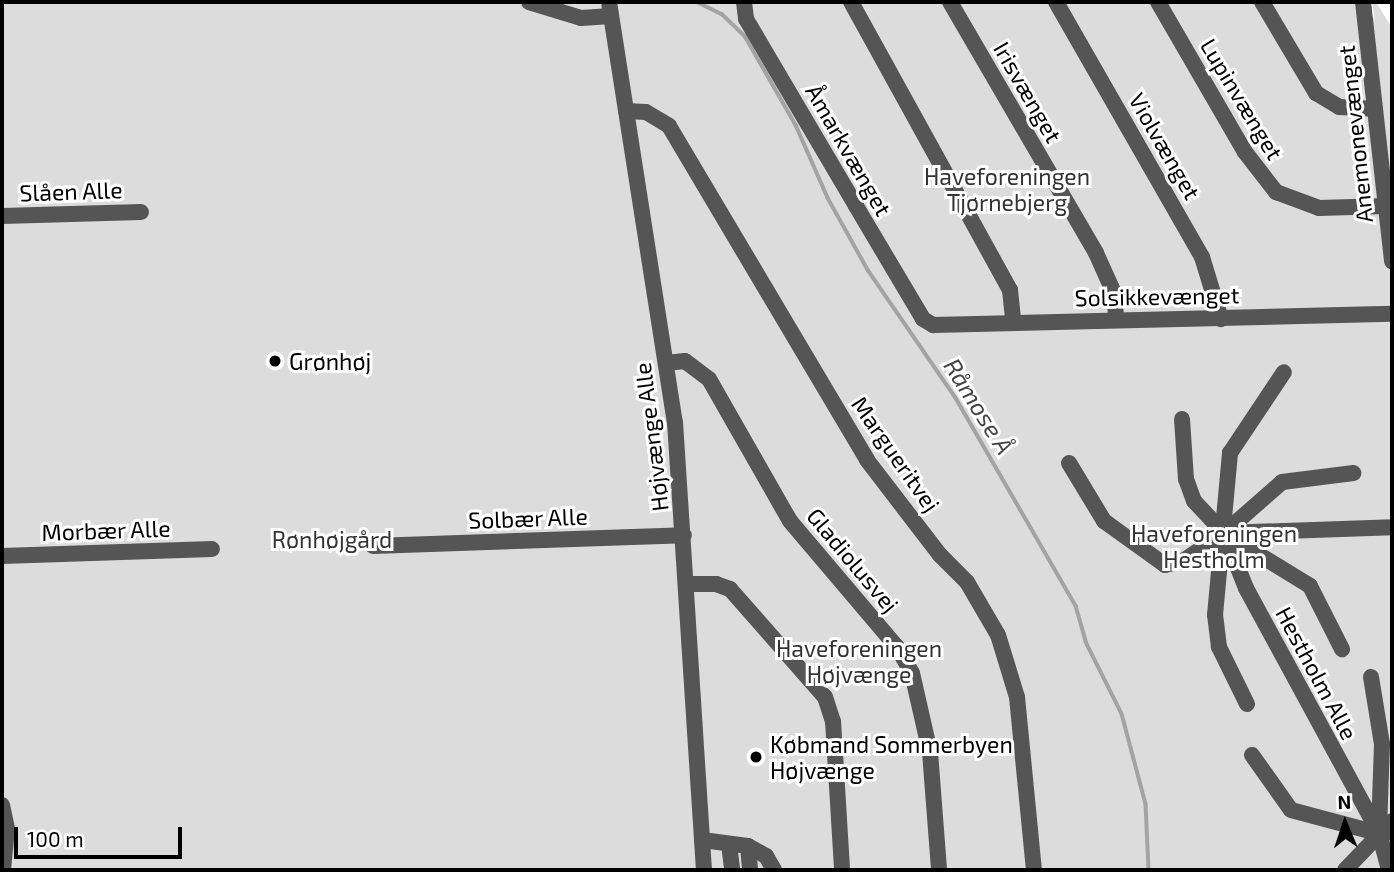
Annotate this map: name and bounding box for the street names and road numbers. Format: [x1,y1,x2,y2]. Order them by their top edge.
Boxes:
street label: Lupinvænget [1195,33,1289,165]
street label: Irisvænget [988,37,1068,147]
street label: Anemonevænget [1332,44,1378,224]
street label: Åmarkvænget [800,79,898,221]
street label: Violvænget [1123,88,1207,204]
street label: Slåen Alle [19,175,123,207]
street label: Solsikkevænget [1074,281,1240,311]
street label: Højvænge Alle [628,361,674,513]
street label: Margueritvej [846,391,946,517]
street label: Solbær Alle [467,502,589,534]
street label: Gladiolusvej [801,502,905,618]
street label: Morbær Alle [40,514,172,546]
street label: Hestholm Alle [1270,602,1364,744]

